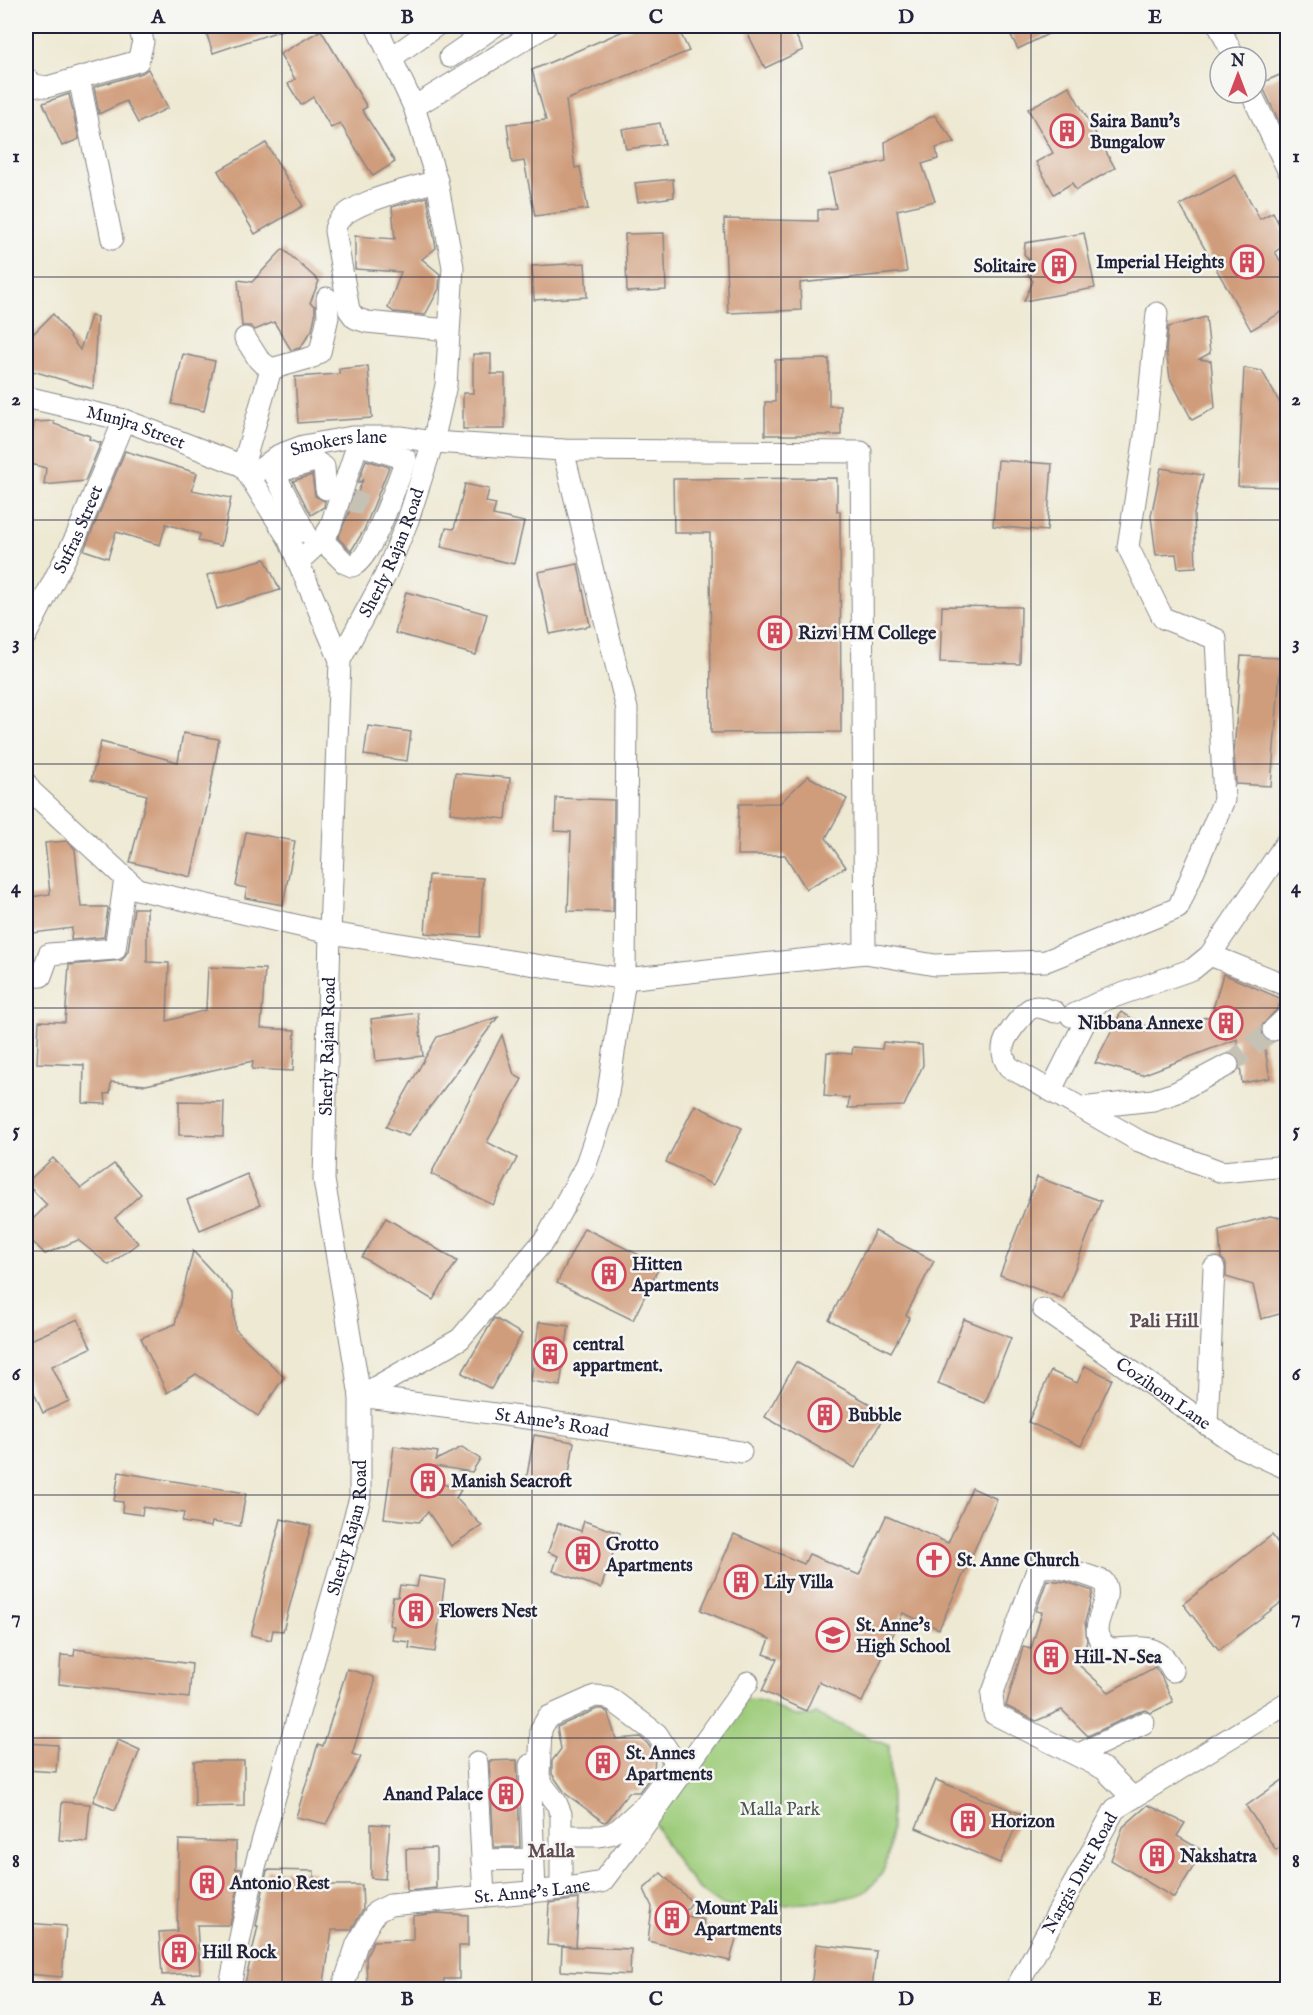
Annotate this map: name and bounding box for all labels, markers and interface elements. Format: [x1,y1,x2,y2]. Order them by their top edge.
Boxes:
text: A [150,5,166,30]
text: B [400,5,414,30]
text: C [649,5,663,30]
text: D [898,5,914,30]
text: E [1148,5,1162,30]
north arrow [1208,45,1268,105]
text: N [1230,52,1245,72]
place label: Saira Banu's Bungalow [1090,111,1180,155]
building icon: Saira Banu's Bungalow [1049,113,1085,149]
text: 1 [12,144,20,169]
text: 1 [1292,144,1300,169]
building icon: Imperial Heights [1229,244,1265,280]
building icon: Solitaire [1041,248,1077,284]
place label: Imperial Heights [1096,252,1225,275]
place label: Solitaire [974,256,1037,279]
text: 2 [11,387,21,412]
text: 2 [1291,387,1301,412]
street label: Munjra Street [84,402,188,455]
street label: Smokers lane [287,427,387,463]
street label: Sufras Street [49,482,109,578]
street label: Sherly Rajan Road [355,485,431,622]
building icon: Rizvi HM College [757,615,793,651]
place label: Rizvi HM College [798,623,937,646]
text: 3 [12,631,20,656]
text: 3 [1292,631,1300,656]
text: 4 [11,875,22,900]
text: 4 [1291,875,1302,900]
street label: Sherly Rajan Road [316,976,342,1116]
building icon: Nibbana Annexe [1208,1005,1244,1041]
place label: Nibbana Annexe [1077,1013,1204,1036]
text: 5 [12,1118,20,1143]
text: 5 [1292,1118,1300,1143]
place label: Hitten Apartments [631,1254,719,1298]
building icon: Hitten Apartments [591,1256,627,1292]
district label: Pali Hill [1130,1309,1199,1334]
place label: central appartment. [573,1334,663,1378]
building icon: central appartment. [532,1336,568,1372]
street label: Cozihom Lane [1110,1353,1215,1436]
text: 6 [12,1362,22,1387]
text: 6 [1292,1362,1302,1387]
building icon: Bubble [807,1397,843,1433]
street label: St Anne's Road [494,1404,611,1444]
place label: Bubble [848,1405,902,1428]
street label: Sherly Rajan Road [323,1460,373,1599]
building icon: Manish Seacroft [410,1463,446,1499]
place label: Manish Seacroft [451,1471,573,1494]
place label: Grotto Apartments [605,1534,693,1578]
building icon: Grotto Apartments [565,1536,601,1572]
church icon: St. Anne Church [916,1542,952,1578]
place label: St. Anne Church [957,1550,1080,1573]
building icon: Lily Villa [723,1564,759,1600]
place label: Lily Villa [764,1572,835,1595]
building icon: Flowers Nest [398,1593,434,1629]
place label: Flowers Nest [439,1601,538,1624]
text: 7 [11,1605,21,1630]
text: 7 [1291,1605,1301,1630]
place label: St. Anne's High School [856,1615,951,1659]
school or university icon: St. Anne's High School [815,1617,851,1653]
building icon: Hill-N-Sea [1033,1639,1069,1675]
place label: Hill-N-Sea [1074,1647,1163,1670]
place label: St. Annes Apartments [625,1743,713,1787]
building icon: St. Annes Apartments [585,1745,621,1781]
building icon: Anand Palace [488,1776,524,1812]
place label: Anand Palace [383,1784,484,1807]
park label: Malla Park [740,1799,821,1822]
building icon: Horizon [950,1803,986,1839]
street label: Nargis Dutt Road [1038,1808,1124,1938]
place label: Horizon [991,1811,1055,1834]
building icon: Nakshatra [1139,1838,1175,1874]
district label: Malla [527,1839,575,1864]
place label: Nakshatra [1179,1846,1258,1869]
text: 8 [12,1849,20,1874]
text: 8 [1292,1849,1300,1874]
building icon: Antonio Rest [189,1865,225,1901]
place label: Antonio Rest [229,1873,331,1896]
street label: St. Anne's Lane [473,1874,592,1910]
place label: Mount Pali Apartments [694,1898,782,1942]
building icon: Mount Pali Apartments [654,1900,690,1936]
building icon: Hill Rock [161,1934,197,1970]
place label: Hill Rock [202,1942,278,1965]
text: A [150,1987,166,2012]
text: B [400,1987,414,2012]
text: C [649,1987,663,2012]
text: D [898,1987,914,2012]
text: E [1148,1987,1162,2012]

